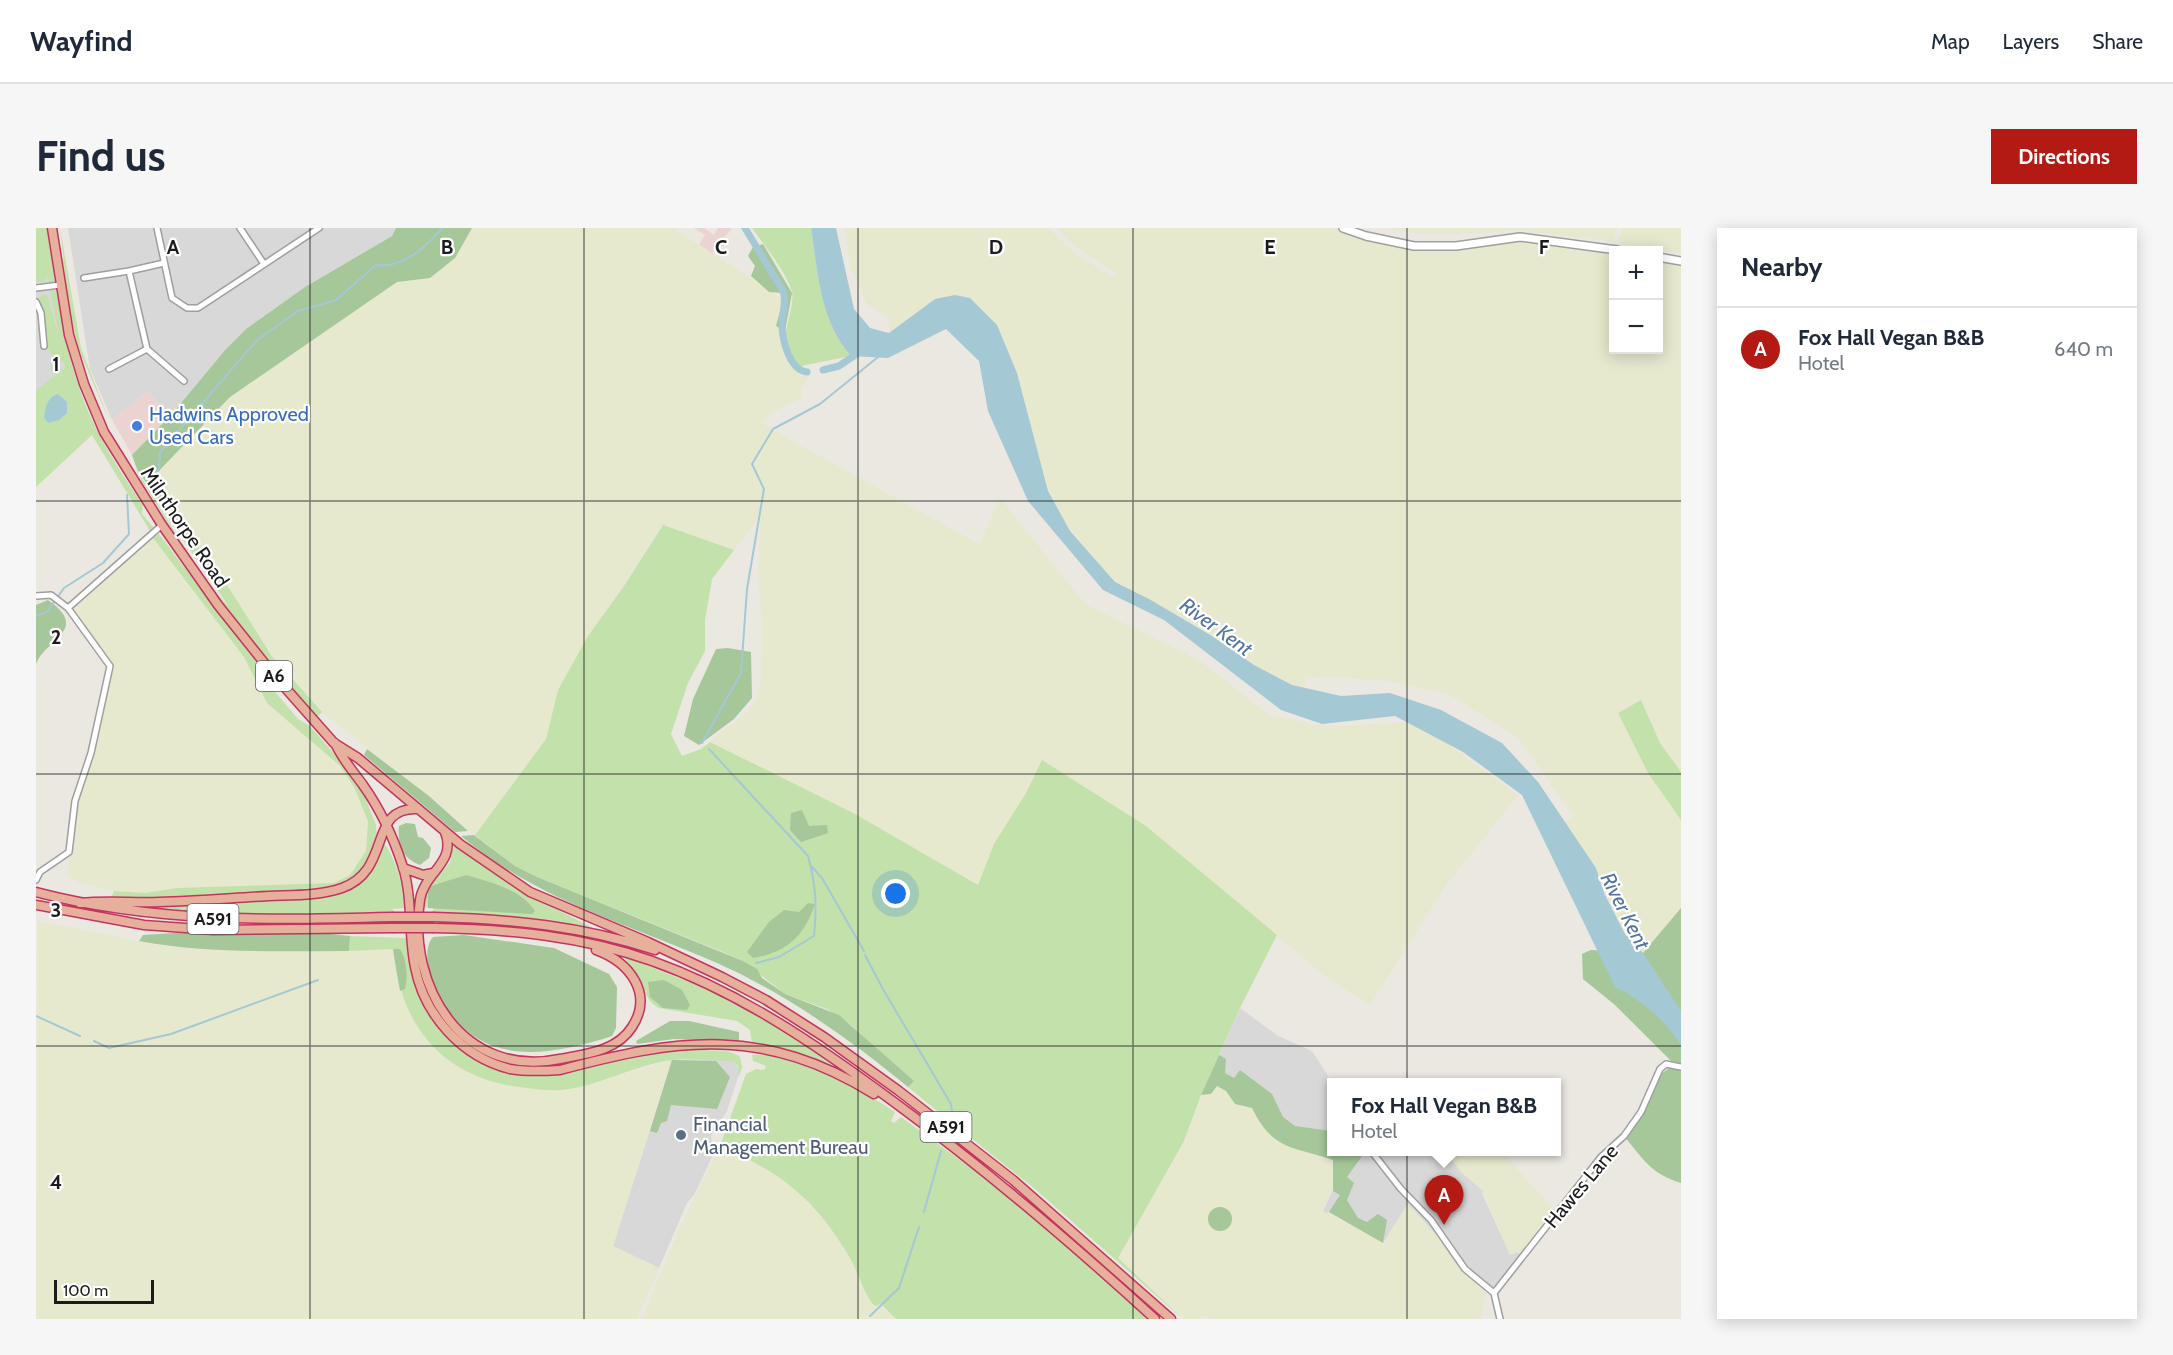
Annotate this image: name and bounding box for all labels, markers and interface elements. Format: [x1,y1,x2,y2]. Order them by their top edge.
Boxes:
text: Wayfind [30,24,132,58]
text: Map [1931,29,1970,54]
text: Layers [2003,29,2059,54]
text: Share [2092,29,2143,54]
button: Directions [1991,129,2137,184]
text: Find us [36,130,165,182]
text: A [167,235,180,259]
text: B [441,235,453,259]
text: C [715,235,727,259]
text: D [989,235,1003,259]
text: E [1264,235,1276,259]
text: F [1539,235,1550,259]
map controls [1609,246,1663,354]
button: + [1609,246,1663,300]
text: Nearby [1741,251,1822,283]
button: − [1609,300,1663,354]
text: Fox Hall Vegan B&B [1798,324,1984,351]
text: A [1754,337,1767,361]
text: 640 m [2054,337,2113,361]
text: Hotel [1798,351,1844,375]
text: 1 [52,352,60,376]
place label: Hadwins Approved Used Cars [149,402,309,449]
marker: Hadwins Approved Used Cars [130,419,144,433]
street label: Milnthorpe Road [136,462,234,592]
water label: River Kent [1175,592,1258,662]
text: 2 [51,625,61,649]
road number: A6 [256,661,292,691]
water label: River Kent [1595,868,1656,954]
your location [881,879,910,908]
text: 3 [51,898,61,922]
road number: A591 [188,904,238,934]
popup [1327,1078,1561,1156]
text: Fox Hall Vegan B&B [1351,1092,1537,1119]
place label: Financial Management Bureau [693,1112,868,1159]
road number: A591 [920,1112,972,1142]
text: Hotel [1351,1119,1397,1143]
marker: Financial Management Bureau [674,1128,688,1142]
street label: Hawes Lane [1539,1139,1623,1233]
text: 4 [50,1170,62,1194]
pin: A [1424,1176,1464,1225]
scale bar [54,1277,154,1304]
text: 100 m [63,1281,108,1300]

